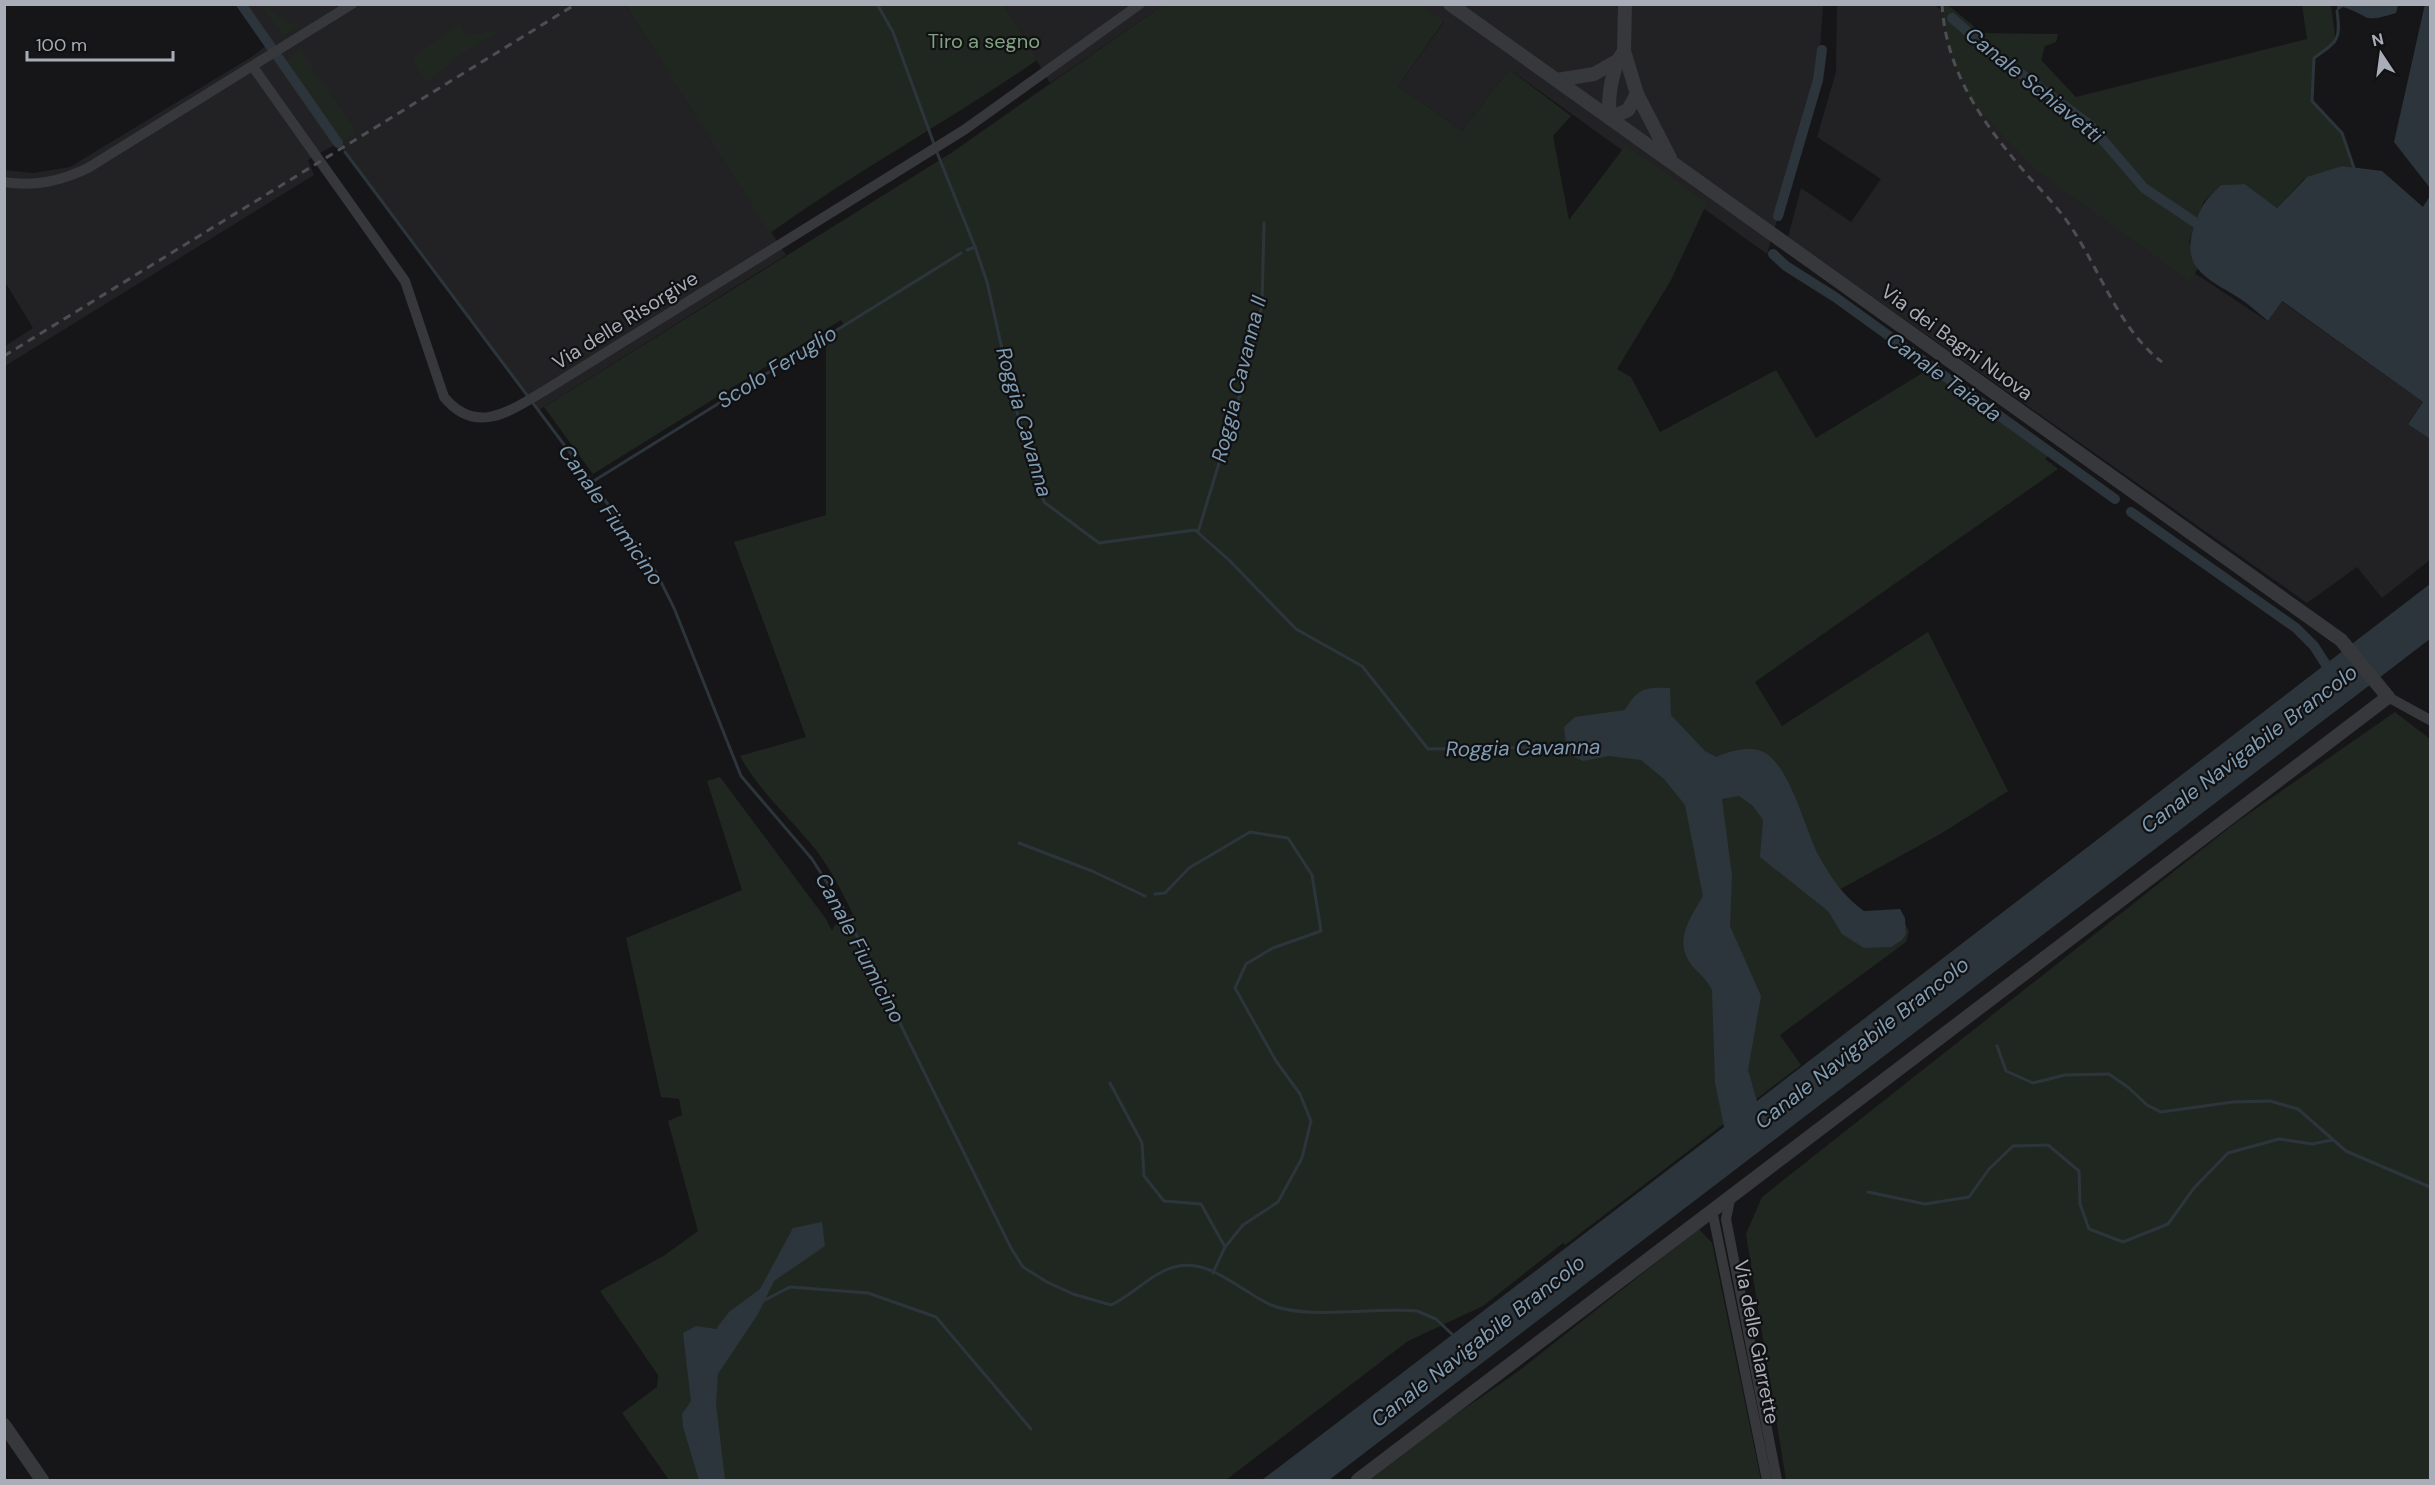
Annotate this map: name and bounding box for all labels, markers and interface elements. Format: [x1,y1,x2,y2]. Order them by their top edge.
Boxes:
water label: Canale Schiavetti [1959,21,2110,150]
scale bar [27,24,172,62]
north arrow [2351,24,2411,84]
park label: Tiro a segno [928,28,1040,54]
text: N [2370,28,2386,51]
text: 100 m [36,33,87,57]
street label: Via delle Risorgive [547,265,703,375]
street label: Via dei Bagni Nuova [1876,278,2038,406]
water label: Roggia Cavanna II [1205,293,1273,465]
water label: Scolo Feruglio [712,319,842,415]
water label: Canale Taiada [1881,326,2007,428]
water label: Roggia Cavanna [989,344,1059,500]
water label: Canale Fiumicino [552,439,670,591]
water label: Canale Navigabile Brancolo [2135,658,2363,840]
water label: Roggia Cavanna [1445,733,1601,763]
water label: Canale Fiumicino [809,868,911,1028]
water label: Canale Navigabile Brancolo [1749,950,1975,1136]
water label: Canale Navigabile Brancolo [1365,1248,1591,1434]
street label: Via delle Giarrette [1728,1258,1786,1426]

